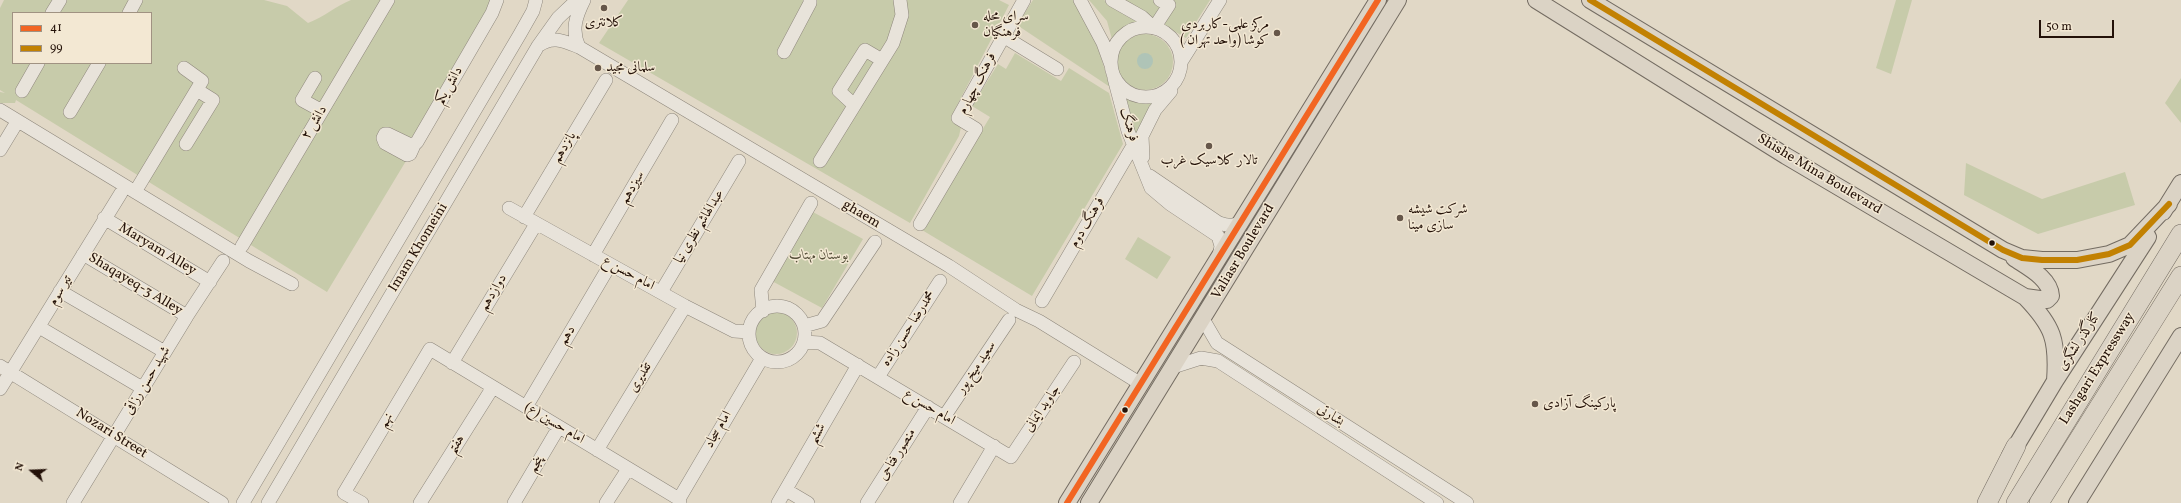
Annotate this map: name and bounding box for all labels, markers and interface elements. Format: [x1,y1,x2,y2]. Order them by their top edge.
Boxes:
marker: کلانتری [599,3,609,13]
place label: سرای محله فرهنگیان [983,9,1029,42]
legend [12,12,152,64]
scale bar [2041,12,2116,38]
place label: کلانتری [585,15,623,31]
place label: مرکز علمی-کاربردی کوشا (واحد تهران ) [1180,17,1269,50]
text: 50 m [2046,19,2072,35]
text: 41 [50,20,62,36]
marker: سرای محله فرهنگیان [970,20,980,30]
marker: مرکز علمی-کاربردی کوشا (واحد تهران ) [1272,28,1282,38]
text: 99 [50,40,63,56]
street label: فرهنگ چهارم [955,50,1001,118]
place label: سلمانی مجید [606,60,655,76]
marker: سلمانی مجید [593,63,603,73]
street label: دانش یکم [432,64,468,108]
street label: دانش ۲ [298,103,332,143]
street label: فرهنگ [1115,106,1141,144]
street label: پانزدهم [549,129,581,167]
street label: Shishe Mina Boulevard [1754,131,1884,219]
marker: تالار کلاسیک غرب [1204,141,1214,151]
place label: تالار کلاسیک غرب [1160,153,1258,169]
street label: سیزدهم [617,168,649,208]
street label: عبدالهاشم نظری نیا [671,187,729,267]
street label: فرهنگ دوم [1067,195,1109,251]
street label: ghaem [839,197,883,233]
street label: Imam Khomeini [386,201,452,295]
street label: Valiasr Boulevard [1209,201,1279,303]
place label: شرکت شیشه سازی مینا [1408,202,1468,234]
marker: شرکت شیشه سازی مینا [1395,213,1405,223]
street label: Maryam Alley [115,220,199,280]
unlabelled marker [1987,238,1997,248]
park label: بوستان مهتاب [789,248,849,264]
street label: Shaqayeq-3 Alley [85,250,185,320]
street label: امام حسن ع [599,253,657,295]
street label: دوازدهم [476,271,512,315]
street label: تیر سوم [45,273,77,309]
street label: محمدرضا حسن زاده [878,288,940,370]
street label: کنارگذر لشگری [2055,310,2105,374]
street label: Lashgari Expressway [2057,310,2139,428]
street label: دهم [556,323,580,349]
street label: سعید میخ پور [953,339,1001,397]
street label: شهید حسن رزاقی [121,344,175,418]
street label: تقدیری [626,360,656,396]
street label: جاوید ایمانی [1021,382,1065,436]
street label: امام حسن ع [900,386,958,430]
place label: پارکینگ آزادی [1543,396,1616,412]
marker: پارکینگ آزادی [1530,399,1540,409]
street label: امام حسین (ع) [521,400,587,448]
street label: بشارتی [1313,401,1347,431]
street label: Nozari Street [72,405,150,463]
unlabelled marker [1120,405,1130,415]
street label: امام سجاد [702,408,736,452]
street label: نهم [376,410,398,432]
street label: ششم [805,421,831,447]
street label: منصور فتاحی [875,426,921,484]
street label: هفتم [445,432,469,458]
north arrow [12,451,52,491]
street label: پنجم [525,453,549,477]
text: N [12,461,29,473]

